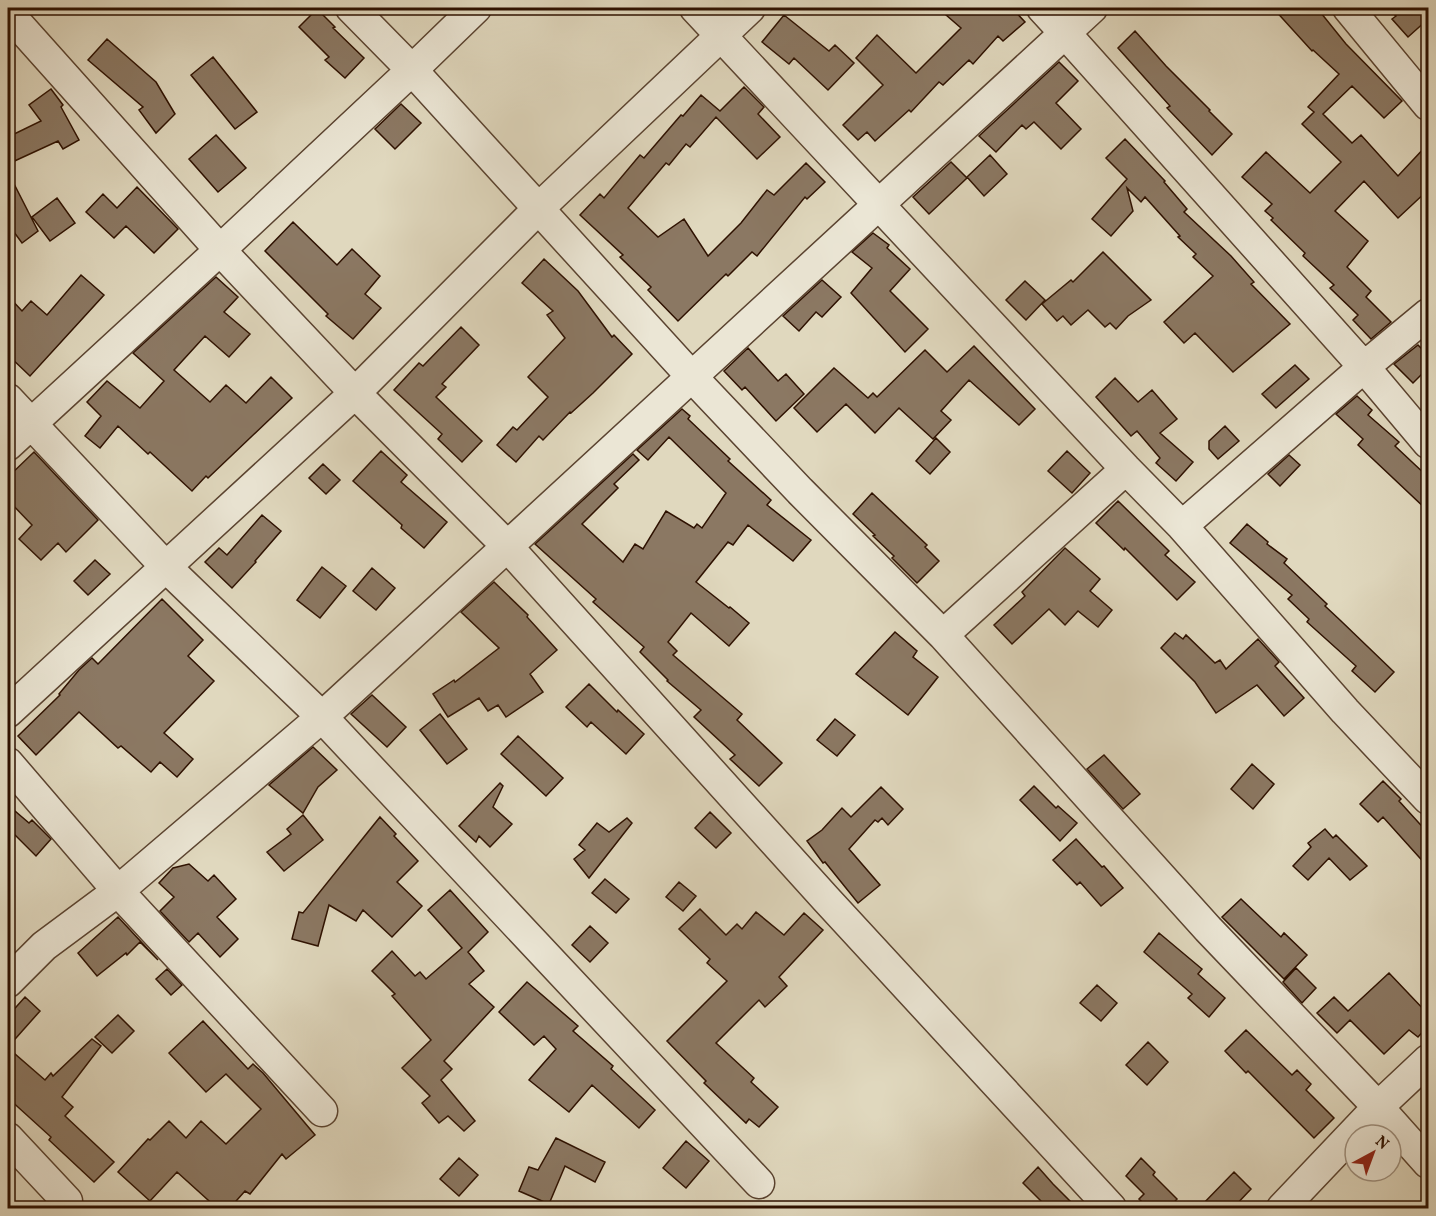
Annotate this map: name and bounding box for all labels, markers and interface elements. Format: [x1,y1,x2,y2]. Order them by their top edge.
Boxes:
north arrow [1343,1123,1403,1183]
text: N [1370,1131,1393,1156]

